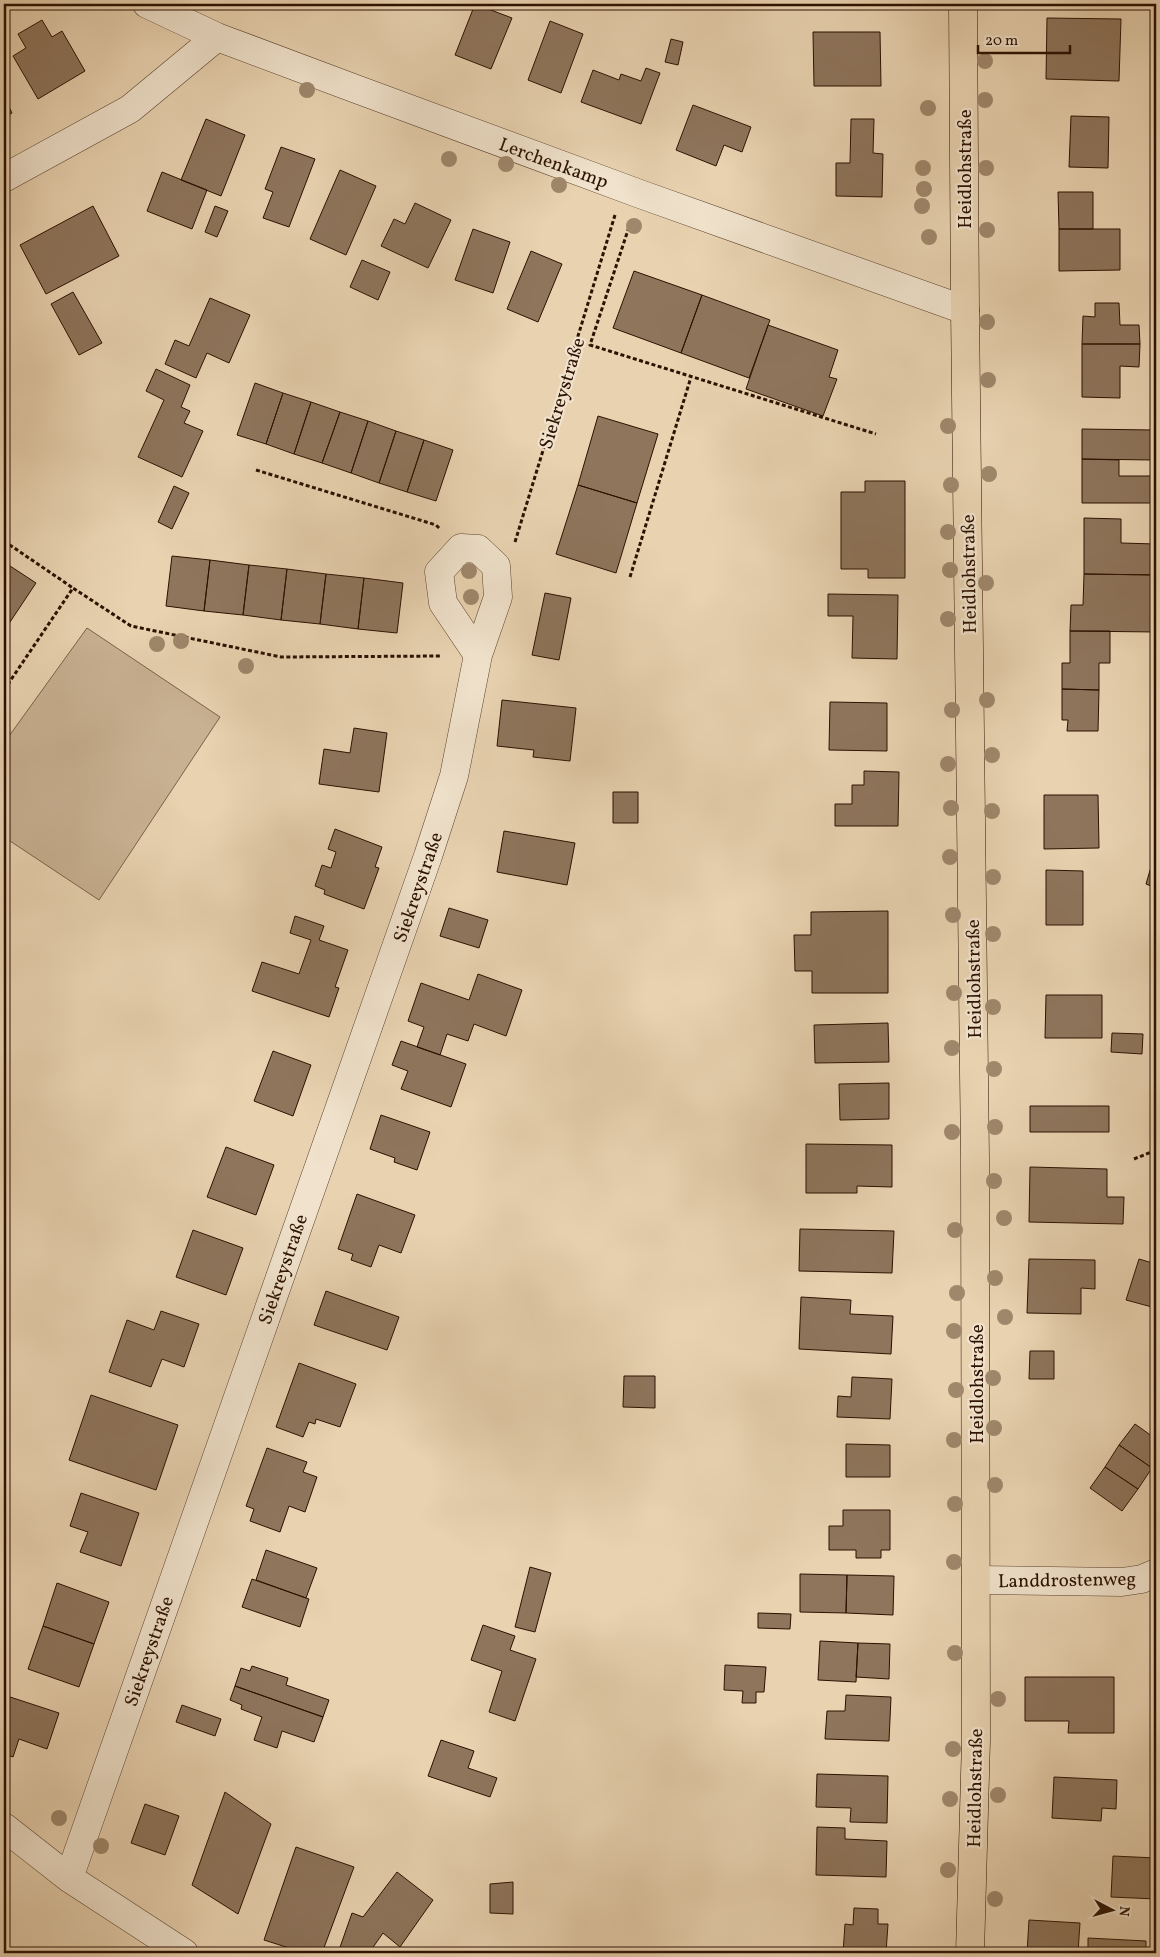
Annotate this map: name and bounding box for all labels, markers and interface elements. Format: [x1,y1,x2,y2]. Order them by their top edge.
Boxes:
scale bar [978,22,1070,54]
text: 20 m [985,31,1018,52]
street label: Heidlohstraße [953,109,979,229]
street label: Lerchenkamp [495,132,612,196]
street label: Siekreystraße [534,335,592,452]
street label: Heidlohstraße [956,514,984,634]
street label: Siekreystraße [388,829,450,946]
street label: Heidlohstraße [961,919,989,1039]
street label: Siekreystraße [253,1211,315,1328]
street label: Heidlohstraße [965,1324,991,1444]
street label: Landdrostenweg [998,1567,1136,1595]
street label: Siekreystraße [119,1593,181,1710]
street label: Heidlohstraße [962,1728,990,1848]
north arrow [1088,1884,1138,1934]
text: N [1113,1905,1133,1917]

